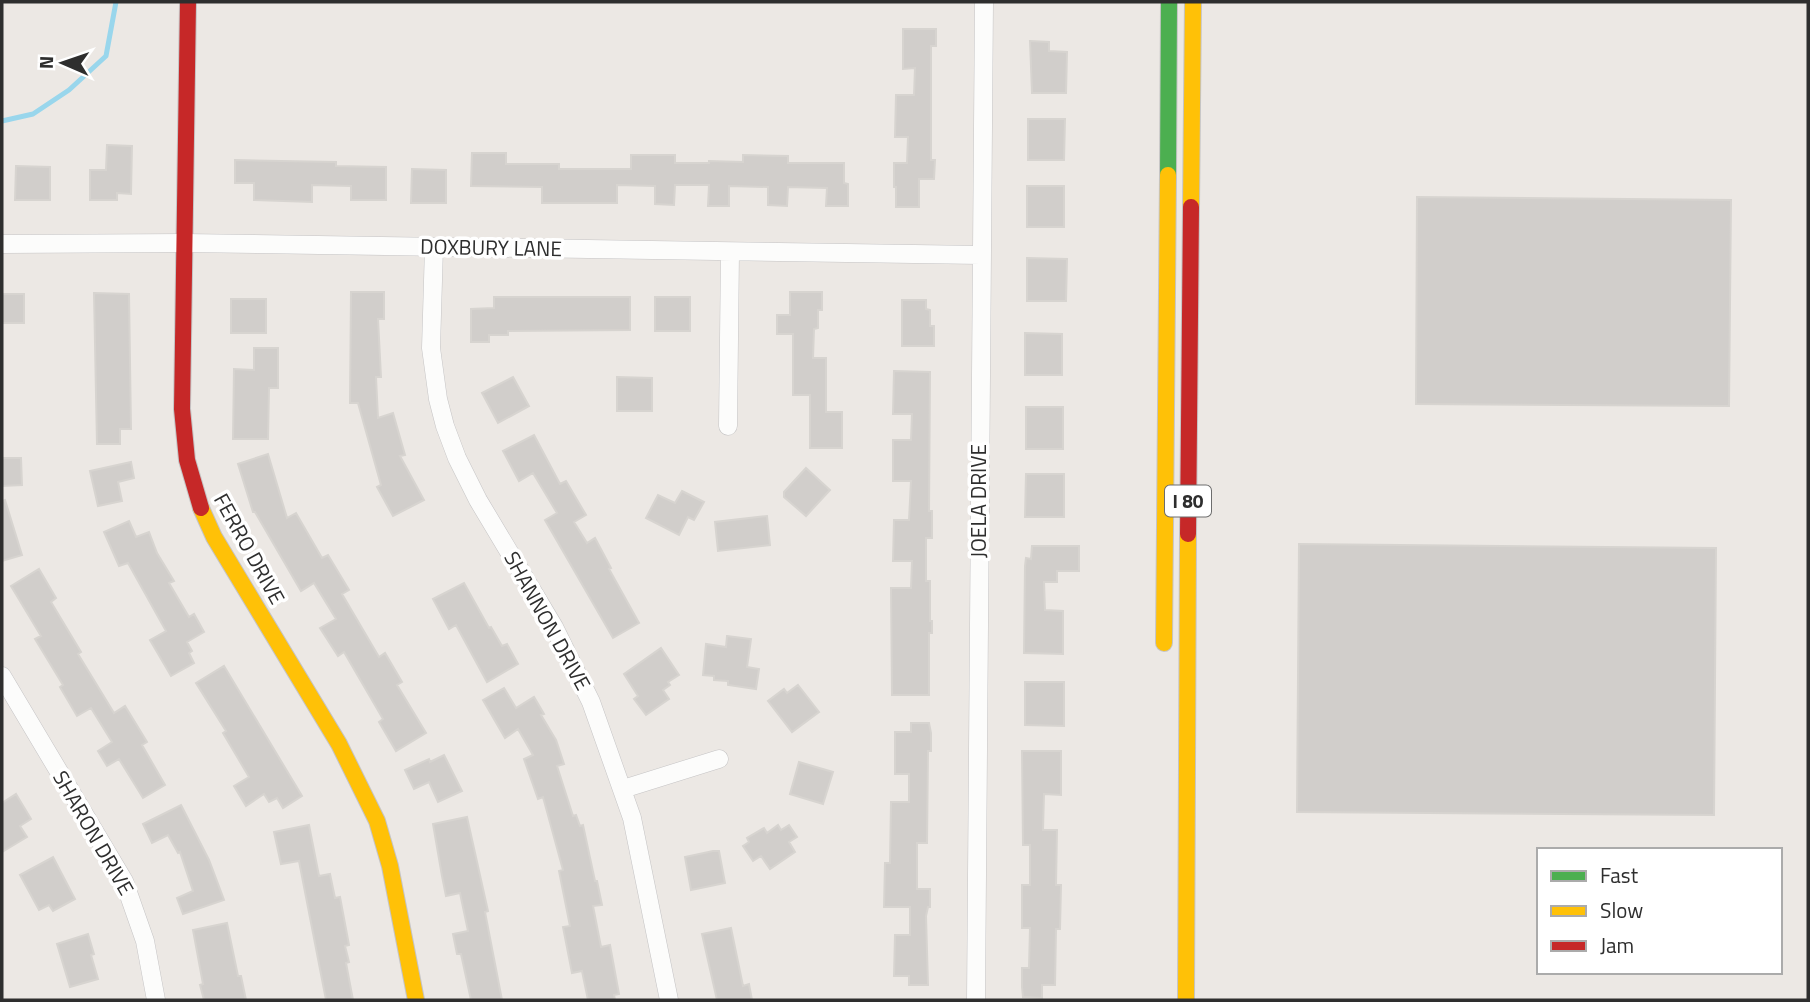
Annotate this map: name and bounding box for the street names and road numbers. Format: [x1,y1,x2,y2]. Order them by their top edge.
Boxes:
street label: DOXBURY LANE [420,230,562,264]
street label: JOELA DRIVE [962,444,994,558]
road number: I 80 [1165,486,1211,516]
street label: FERRO DRIVE [206,487,294,610]
street label: SHANNON DRIVE [496,545,599,696]
street label: SHARON DRIVE [45,764,143,901]

